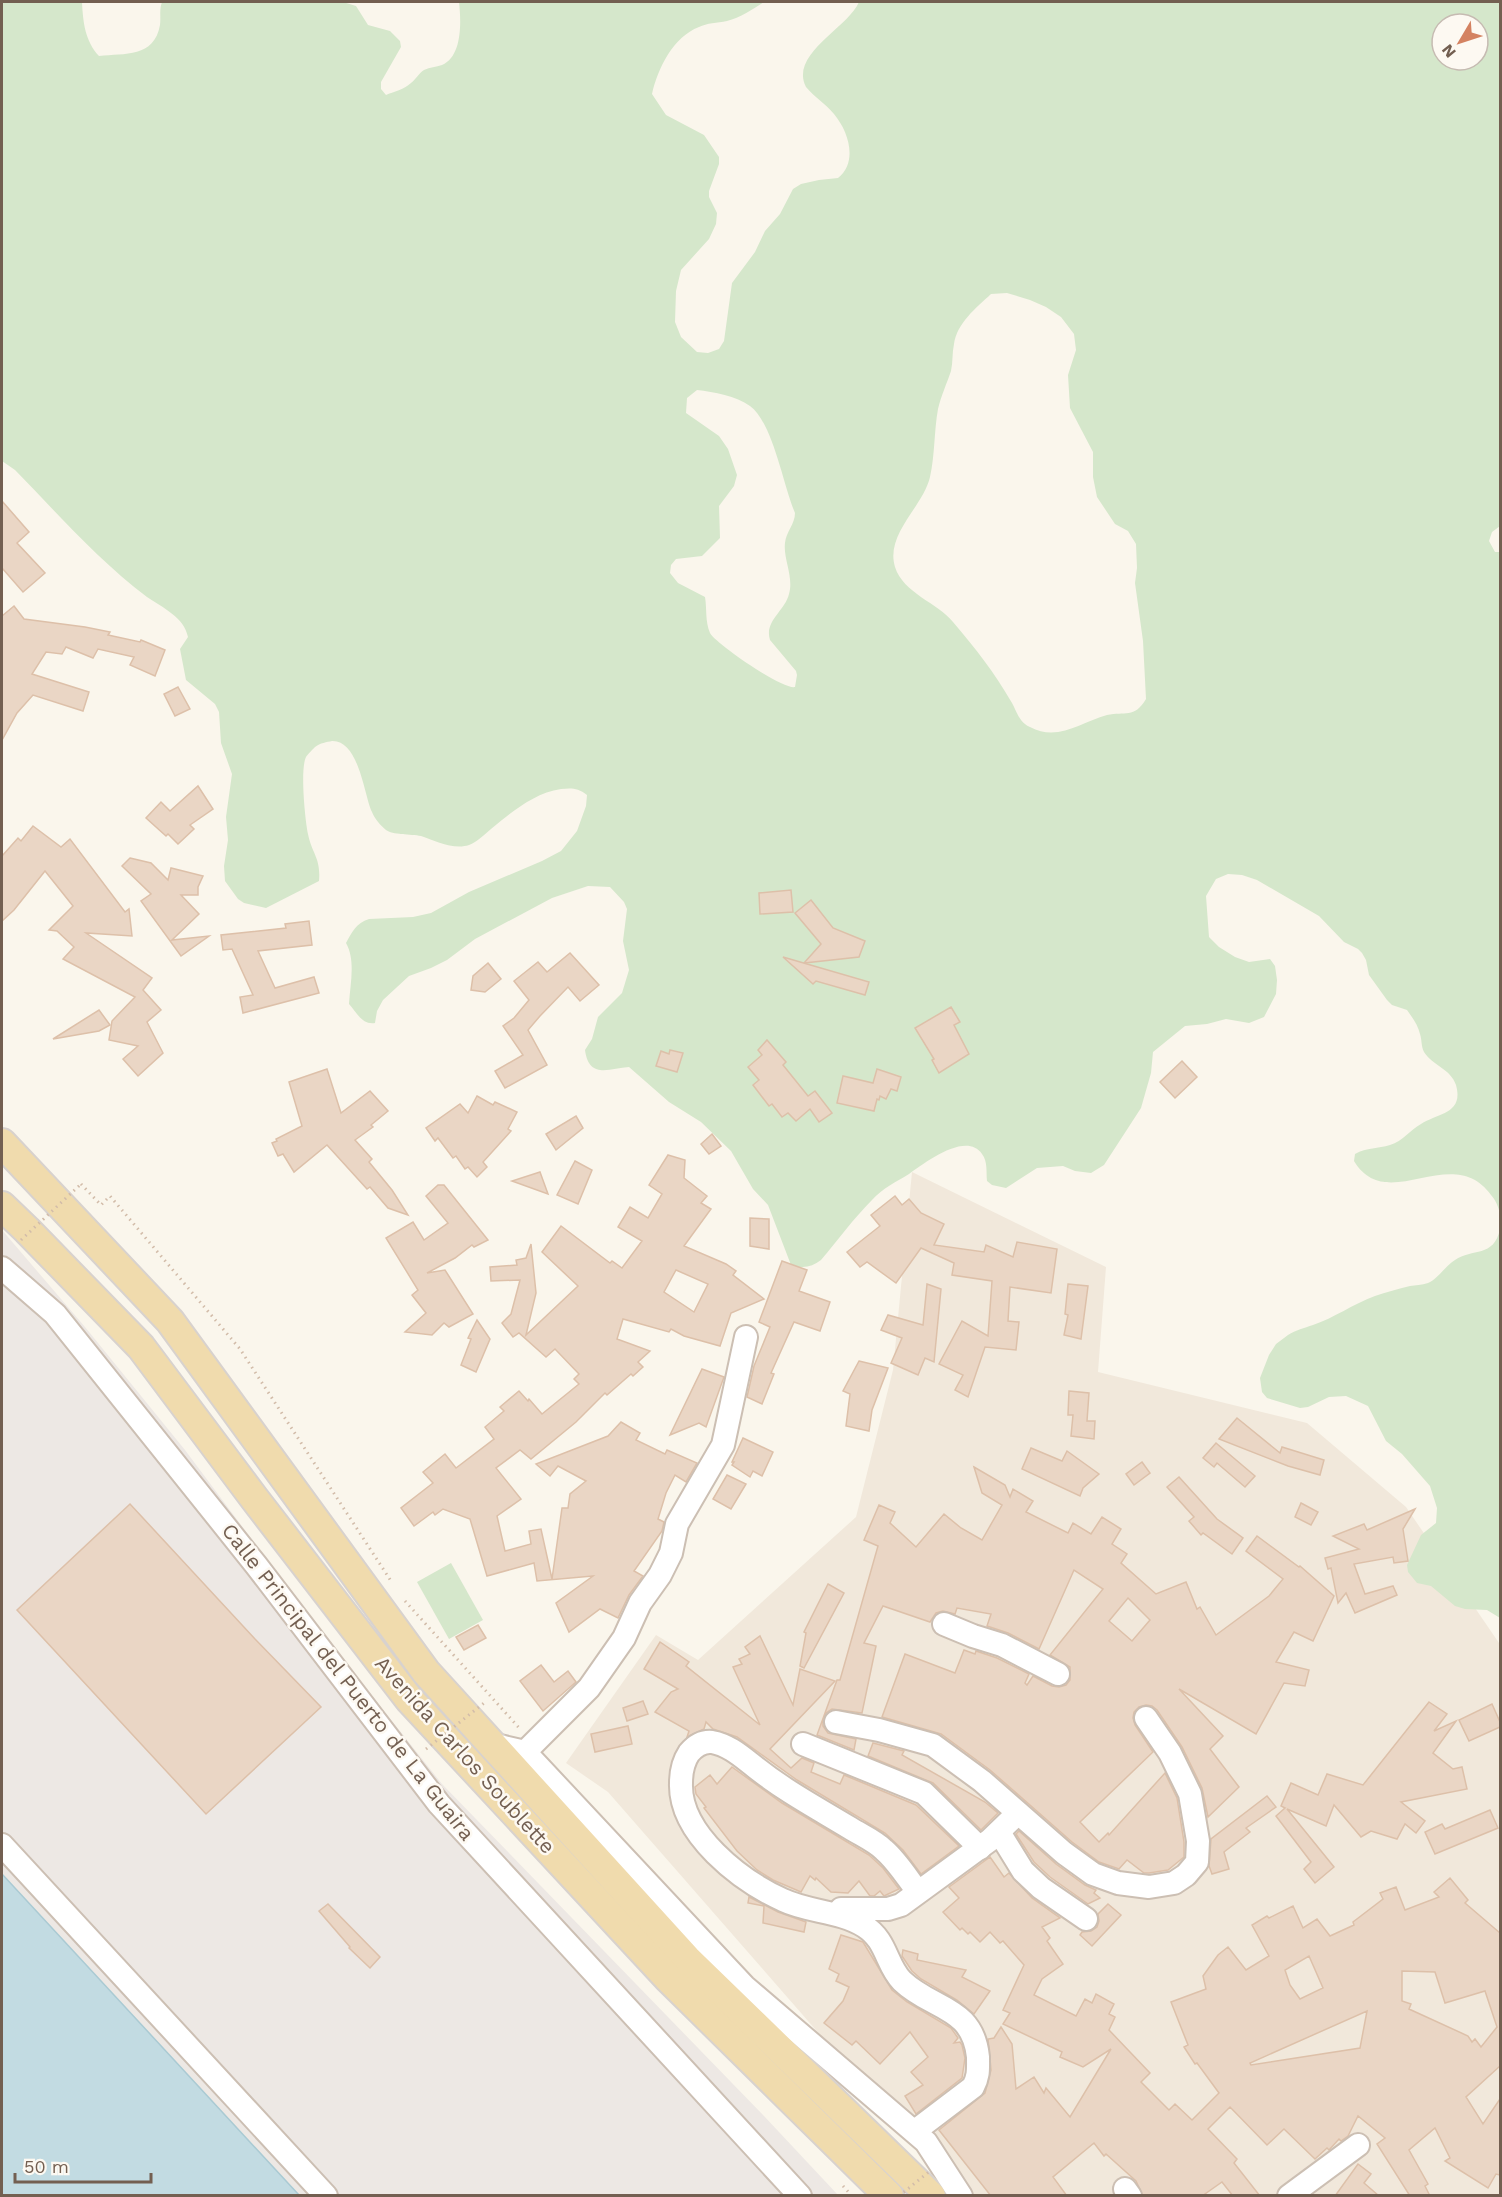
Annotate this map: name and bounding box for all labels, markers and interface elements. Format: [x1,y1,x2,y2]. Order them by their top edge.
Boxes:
north arrow [1430,12,1490,72]
text: N [1438,41,1460,62]
street label: Calle Principal del Puerto de La Guaira [217,1518,480,1845]
street label: Avenida Carlos Soublette [370,1651,561,1859]
scale bar [15,2146,152,2184]
text: 50 m [24,2156,69,2177]

